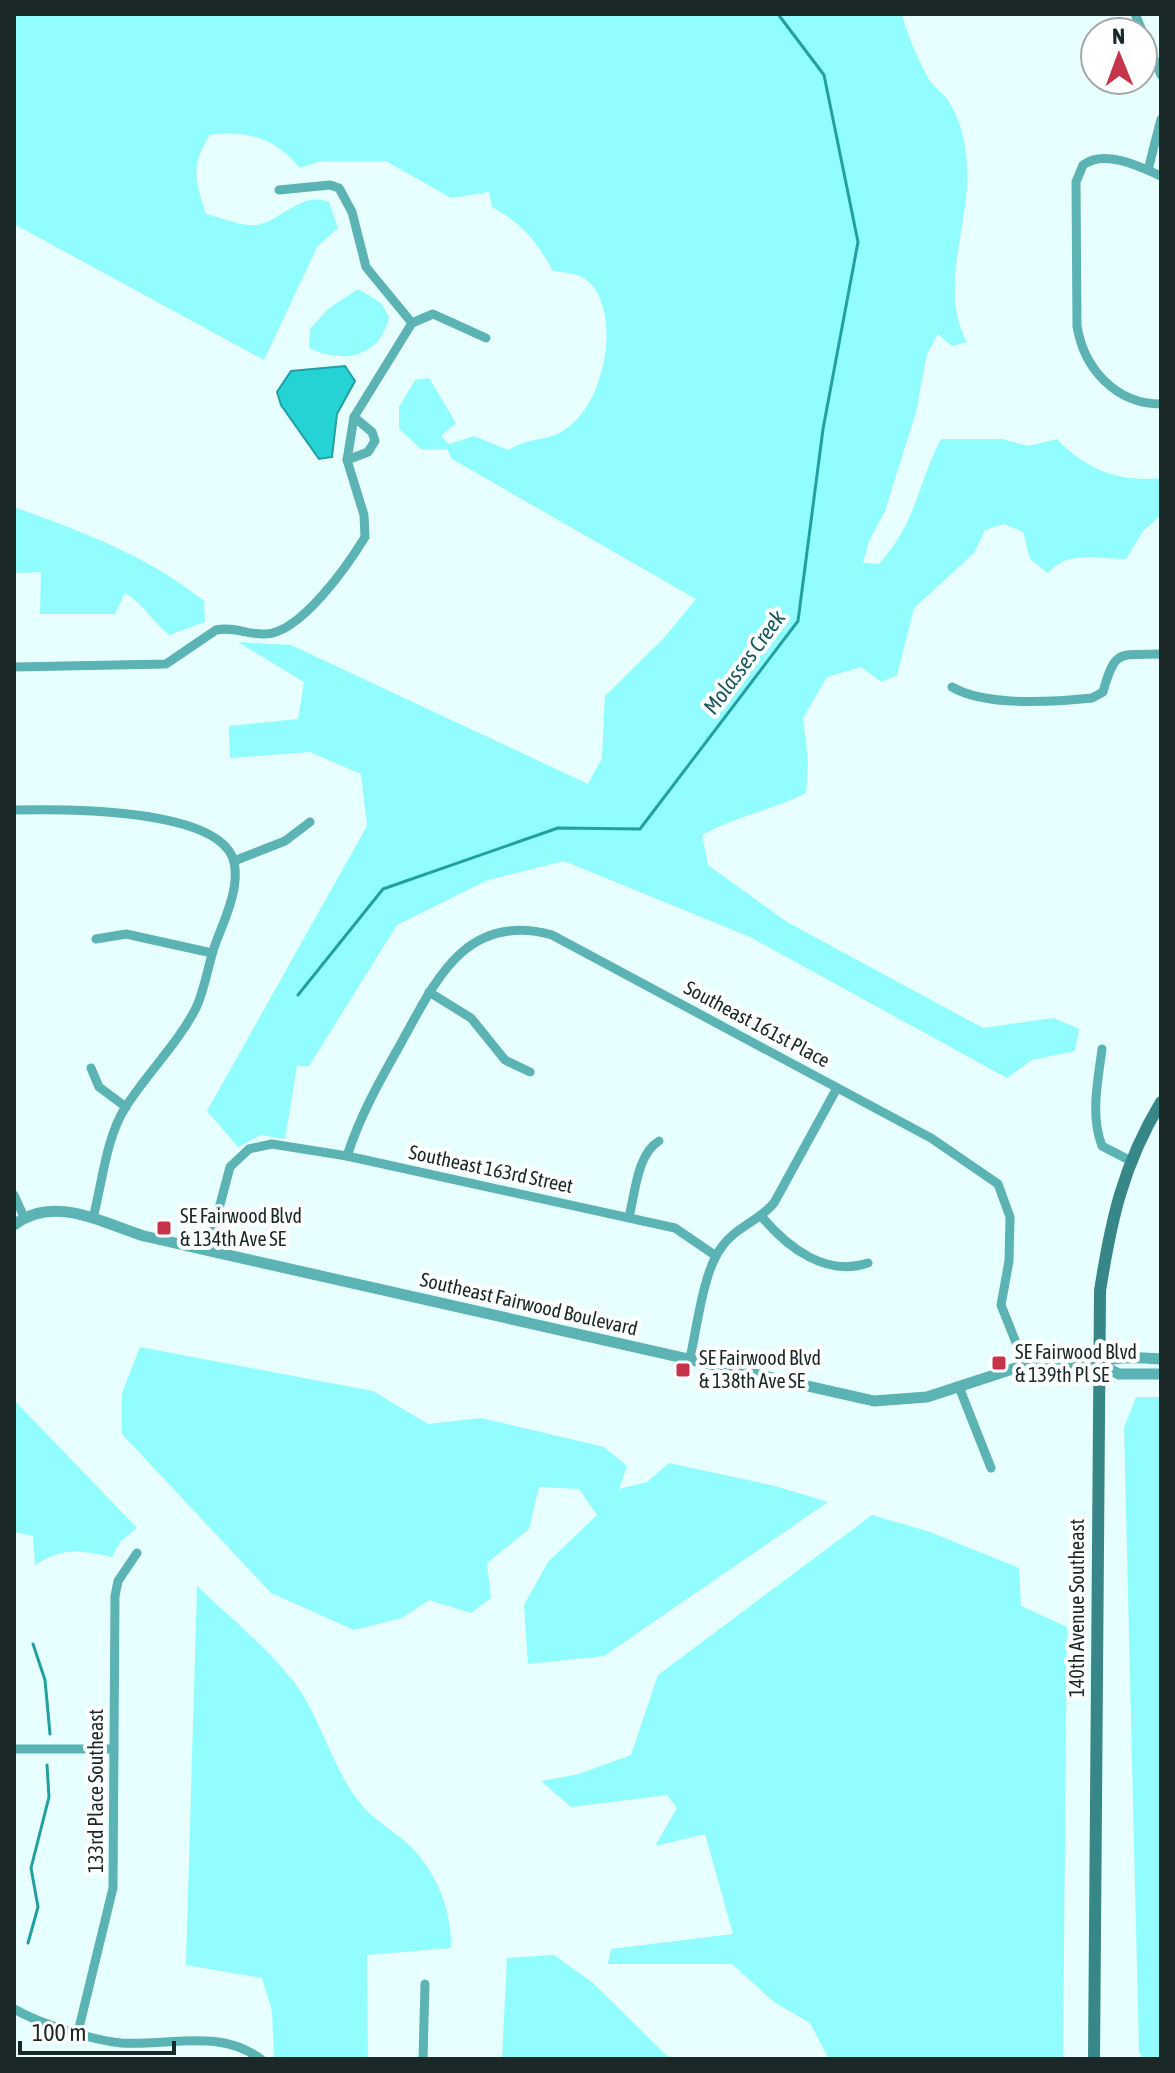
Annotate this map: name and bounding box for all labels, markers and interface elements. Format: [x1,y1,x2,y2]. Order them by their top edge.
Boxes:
north arrow [1079,16,1159,96]
text: N [1112,23,1125,49]
water label: Molasses Creek [698,605,791,719]
street label: Southeast 161st Place [681,975,834,1072]
street label: Southeast 163rd Street [407,1140,575,1197]
place label: SE Fairwood Blvd & 134th Ave SE [180,1204,302,1250]
marker: SE Fairwood Blvd & 134th Ave SE [155,1219,173,1237]
street label: Southeast Fairwood Boulevard [418,1267,640,1340]
place label: SE Fairwood Blvd & 139th Pl SE [1015,1340,1137,1386]
place label: SE Fairwood Blvd & 138th Ave SE [699,1346,821,1392]
marker: SE Fairwood Blvd & 139th Pl SE [990,1354,1008,1372]
marker: SE Fairwood Blvd & 138th Ave SE [674,1361,692,1379]
street label: 140th Avenue Southeast [1065,1518,1088,1697]
street label: 133rd Place Southeast [84,1709,107,1873]
scale bar [20,2005,174,2055]
text: 100 m [32,2019,86,2046]

